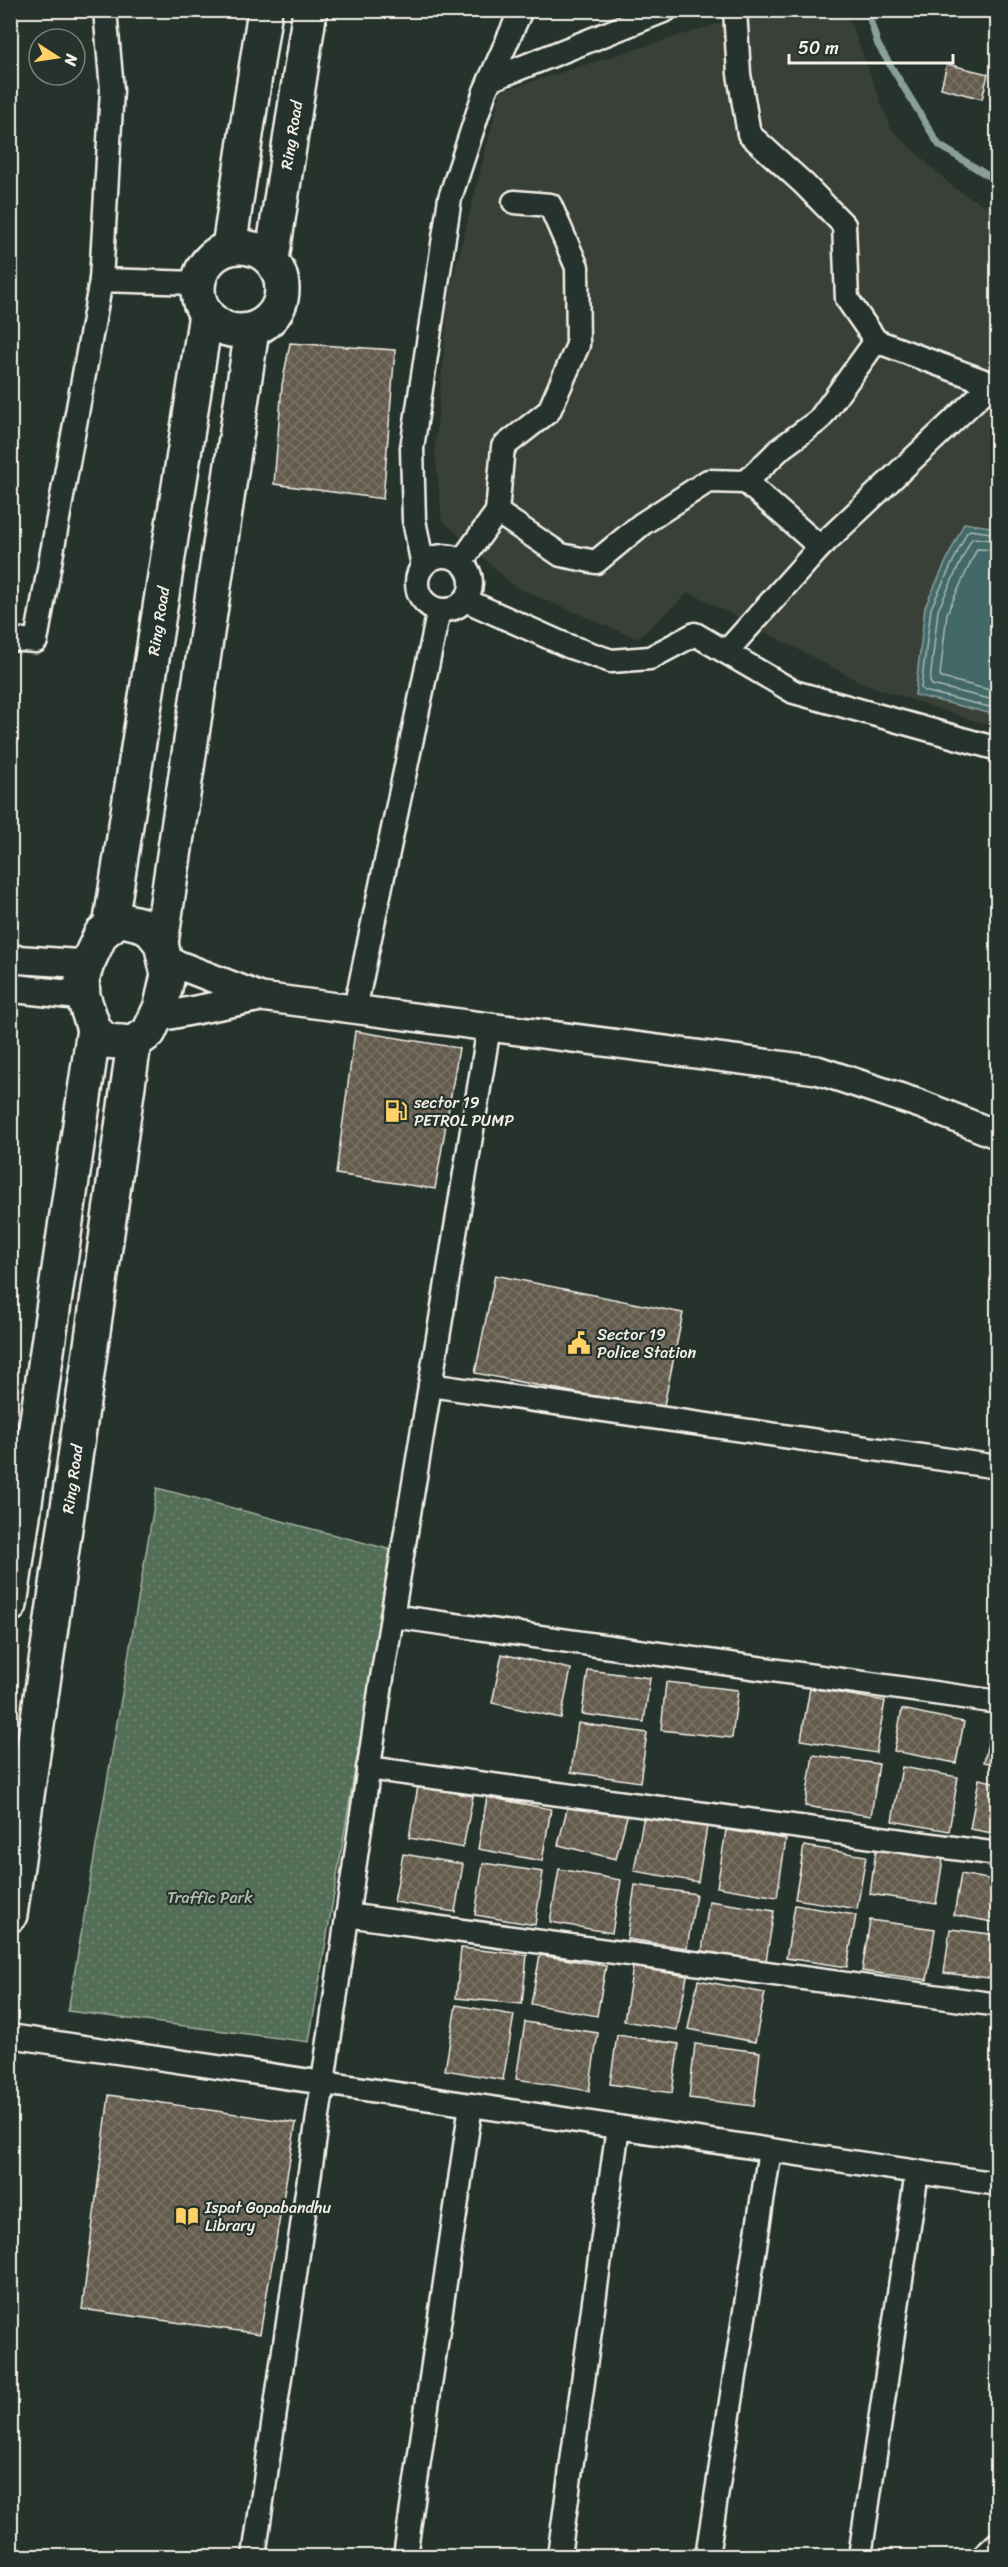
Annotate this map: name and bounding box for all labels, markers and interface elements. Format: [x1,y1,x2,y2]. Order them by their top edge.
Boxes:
north arrow [27,27,87,87]
scale bar [789,27,952,65]
text: 50 m [798,32,839,64]
text: N [56,51,87,69]
street label: Ring Road [272,97,311,172]
street label: Ring Road [139,583,178,658]
place label: sector 19 PETROL PUMP [413,1088,514,1135]
fuel station icon: sector 19 PETROL PUMP [383,1098,409,1124]
place label: Sector 19 Police Station [597,1320,697,1367]
public building icon: Sector 19 Police Station [566,1330,592,1356]
street label: Ring Road [53,1441,92,1515]
park label: Traffic Park [167,1883,253,1912]
place label: Ispat Gopabandhu Library [204,2193,331,2240]
library icon: Ispat Gopabandhu Library [174,2203,200,2229]

